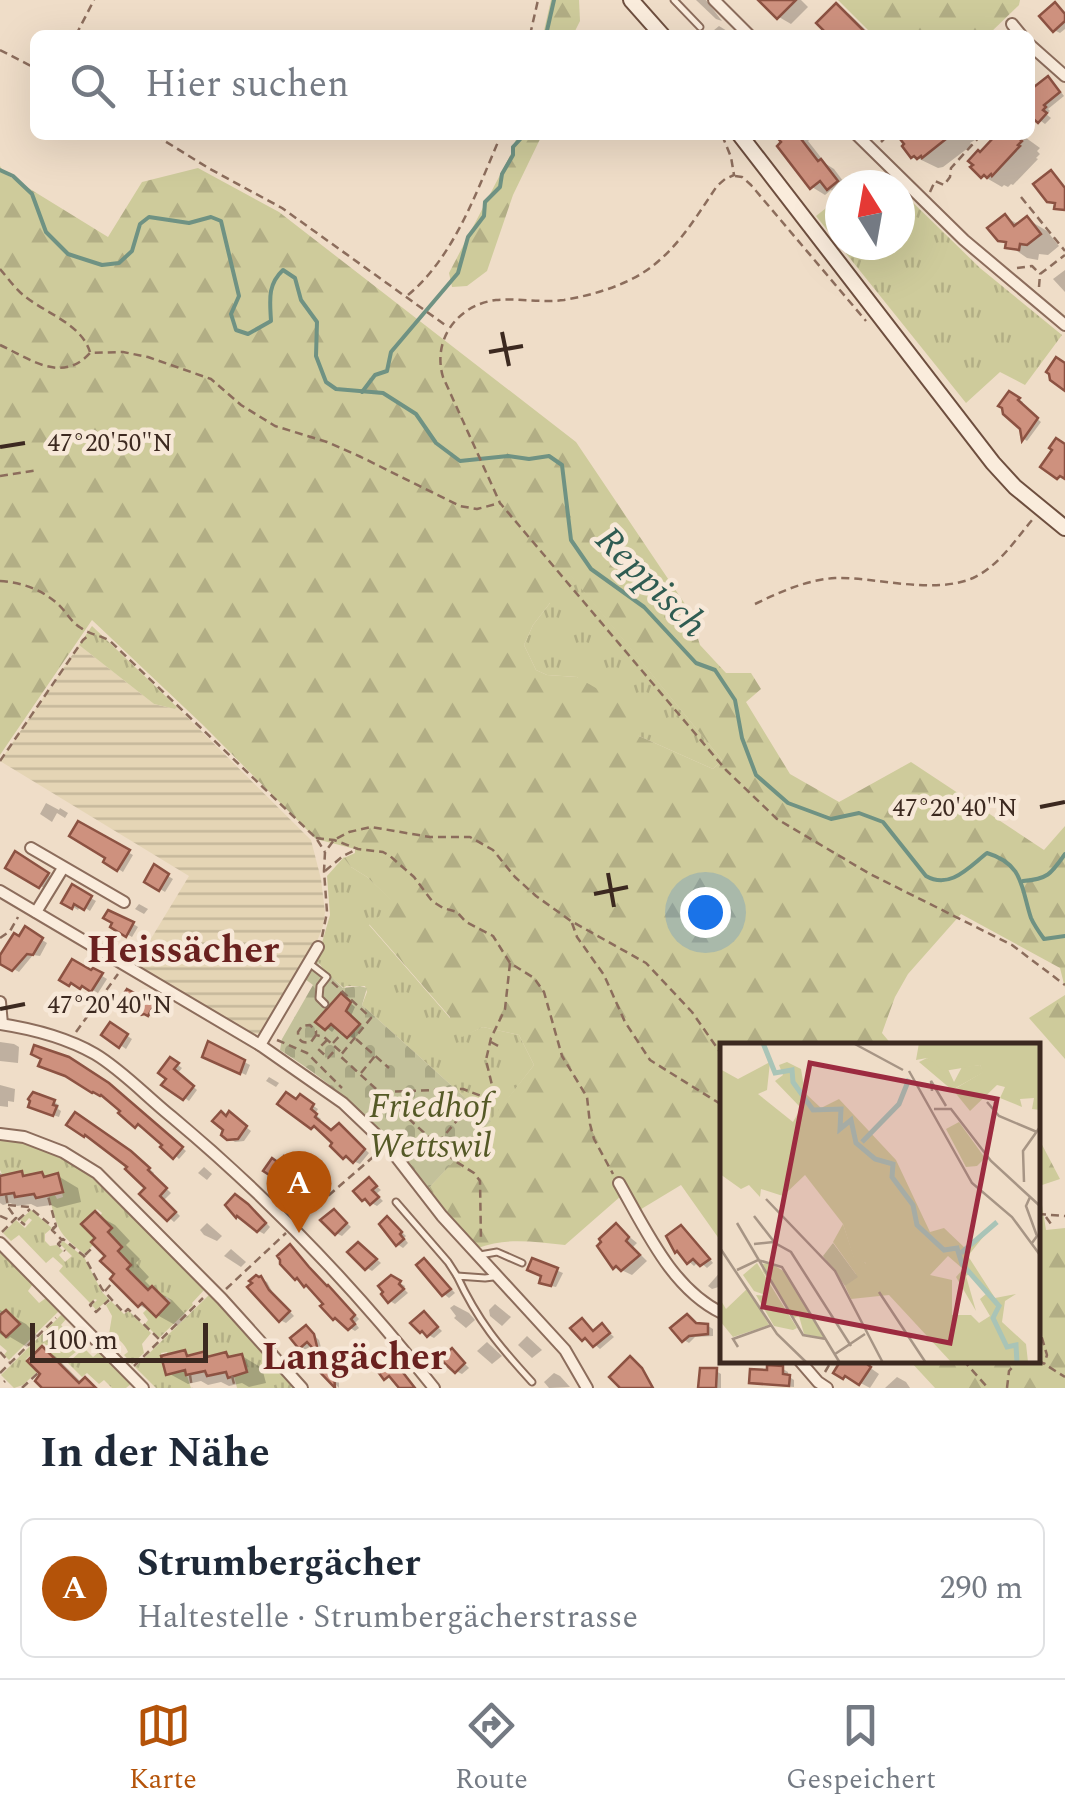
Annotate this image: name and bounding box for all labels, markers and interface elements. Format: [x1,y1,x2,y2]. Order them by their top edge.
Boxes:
search box [30,30,1035,140]
text: Hier suchen [145,56,349,114]
icon: search [65,58,120,113]
north arrow [825,170,915,260]
text: 47°20'50"N [48,425,172,463]
water label: Reppisch [581,513,720,652]
text: 47°20'40"N [893,790,1017,828]
your location [680,887,731,938]
district label: Heissächer [87,922,280,980]
text: 47°20'40"N [48,987,172,1025]
inset map [720,1043,1040,1363]
park label: Friedhof Wettswil [368,1080,497,1173]
pin: A [266,1150,332,1233]
scale bar [30,1318,208,1362]
text: 100 m [45,1319,118,1362]
district label: Langächer [262,1329,447,1387]
text: In der Nähe [40,1422,270,1485]
text: Strumbergächer [137,1535,420,1593]
text: A [62,1564,87,1613]
text: 290 m [939,1564,1023,1613]
text: Haltestelle · Strumbergächerstrasse [137,1593,638,1642]
tab: Karte [129,1698,197,1801]
tab: Route [455,1698,528,1801]
tab: Gespeichert [786,1698,936,1801]

